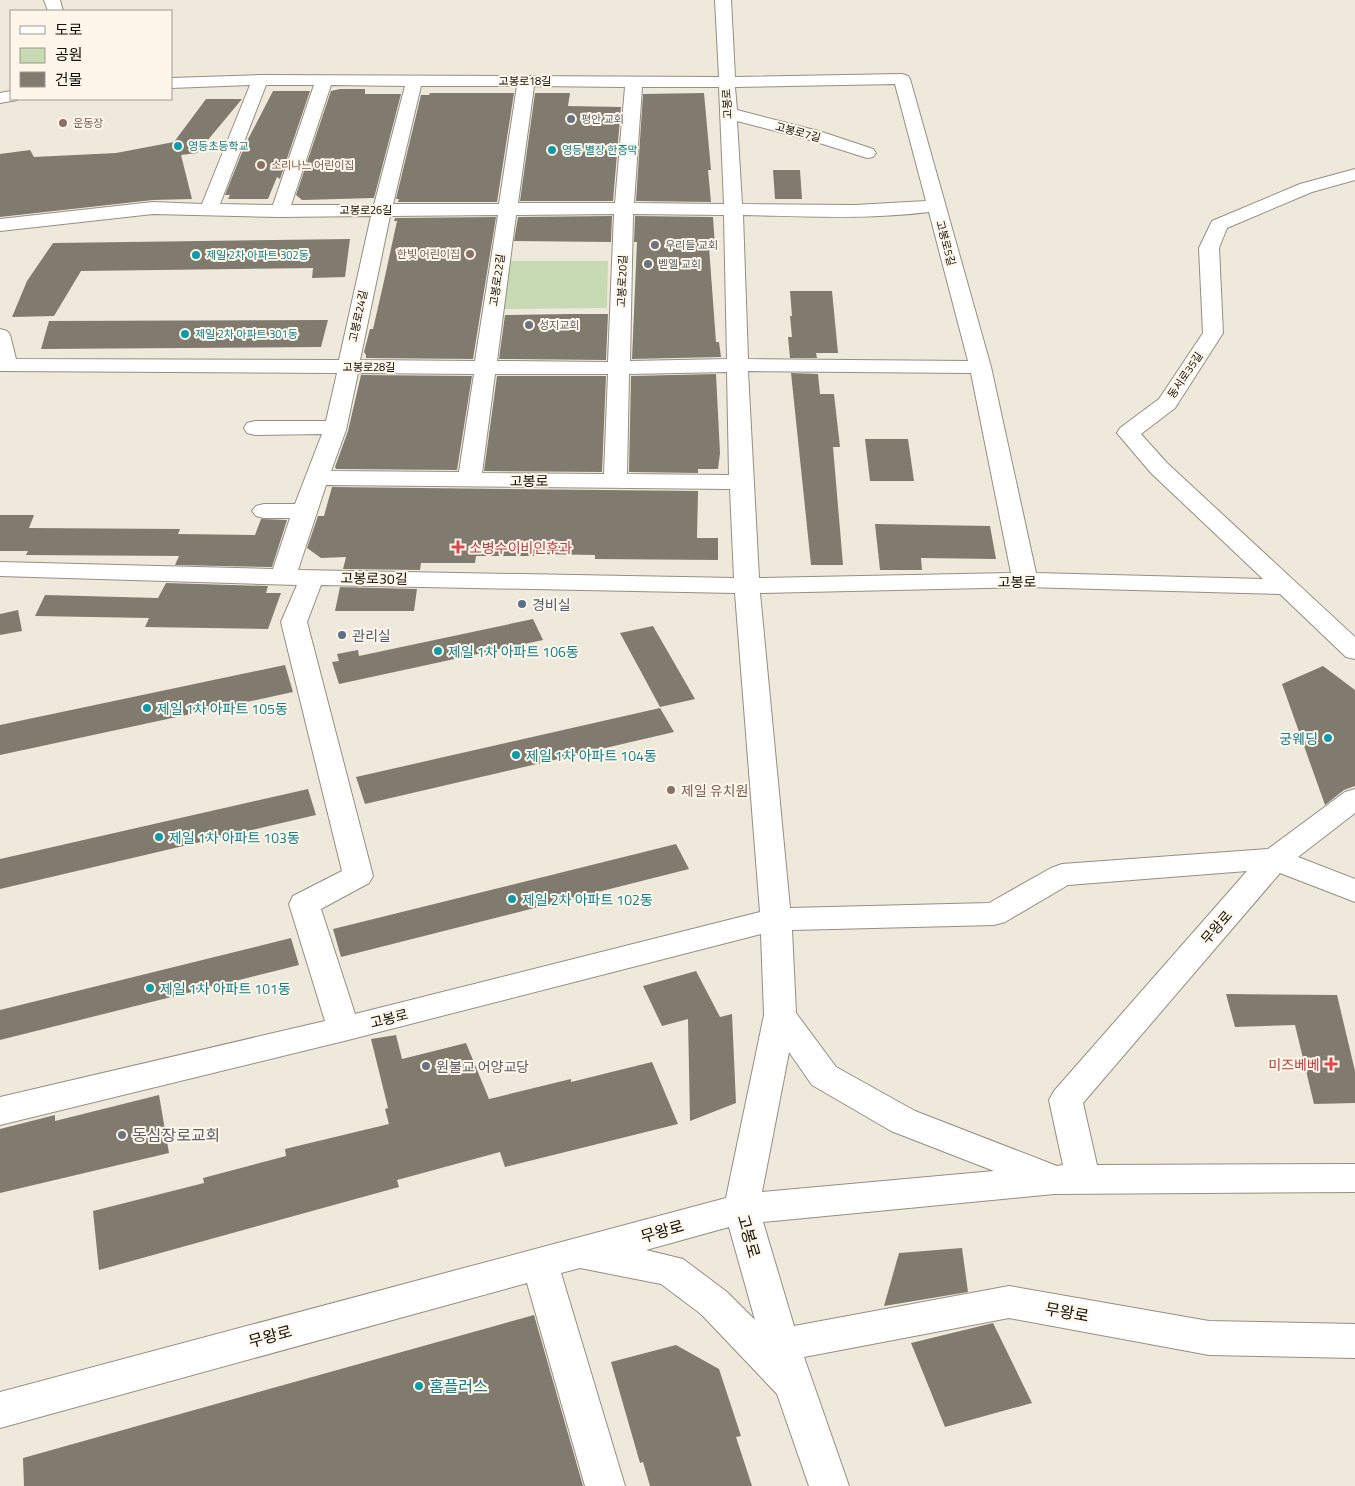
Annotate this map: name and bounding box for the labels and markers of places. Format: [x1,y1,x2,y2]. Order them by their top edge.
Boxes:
place label: 평안 교회 [581,111,624,127]
marker: 평안 교회 [565,113,577,125]
place label: 운동장 [73,115,103,131]
marker: 운동장 [57,117,69,129]
place label: 영등초등학교 [188,138,249,154]
marker: 영등초등학교 [172,140,184,152]
place label: 영등 별장 한증막 [562,142,638,158]
marker: 영등 별장 한증막 [546,144,558,156]
place label: 소리나느 어린이집 [271,157,354,173]
marker: 소리나느 어린이집 [255,159,267,171]
place label: 우리들 교회 [665,237,718,253]
marker: 우리들 교회 [649,239,661,251]
place label: 한빛 어린이집 [397,246,460,262]
place label: 제일 2차 아파트 302동 [206,247,309,263]
marker: 한빛 어린이집 [464,248,476,260]
marker: 제일 2차 아파트 302동 [190,249,202,261]
place label: 벧엘 교회 [658,256,701,272]
marker: 벧엘 교회 [642,258,654,270]
place label: 성지교회 [539,317,579,333]
marker: 성지교회 [523,319,535,331]
place label: 제일 2차 아파트 301동 [195,326,298,342]
marker: 제일 2차 아파트 301동 [179,328,191,340]
place label: 소병수이비인후과 [469,537,572,558]
marker: 소병수이비인후과 [451,540,465,554]
place label: 경비실 [532,594,571,615]
marker: 경비실 [516,598,528,610]
place label: 관리실 [352,625,391,646]
marker: 관리실 [336,629,348,641]
place label: 제일 1차 아파트 106동 [448,641,579,662]
marker: 제일 1차 아파트 106동 [432,645,444,657]
place label: 제일 1차 아파트 105동 [157,698,288,719]
marker: 제일 1차 아파트 105동 [141,702,153,714]
place label: 궁웨딩 [1279,728,1318,749]
marker: 궁웨딩 [1322,732,1334,744]
place label: 제일 1차 아파트 104동 [526,745,657,766]
marker: 제일 1차 아파트 104동 [510,749,522,761]
place label: 제일 유치원 [681,780,748,801]
marker: 제일 유치원 [665,784,677,796]
place label: 제일 1차 아파트 103동 [169,827,300,848]
marker: 제일 1차 아파트 103동 [153,831,165,843]
place label: 제일 2차 아파트 102동 [522,889,653,910]
marker: 제일 2차 아파트 102동 [506,893,518,905]
place label: 제일 1차 아파트 101동 [160,978,291,999]
marker: 제일 1차 아파트 101동 [144,982,156,994]
place label: 미즈베베 [1268,1054,1320,1075]
place label: 원불교 어양교당 [436,1056,529,1077]
marker: 미즈베베 [1324,1057,1338,1071]
marker: 원불교 어양교당 [420,1060,432,1072]
place label: 동심장로교회 [132,1123,220,1147]
marker: 동심장로교회 [116,1129,128,1141]
place label: 홈플러스 [429,1374,488,1398]
marker: 홈플러스 [413,1380,425,1392]

